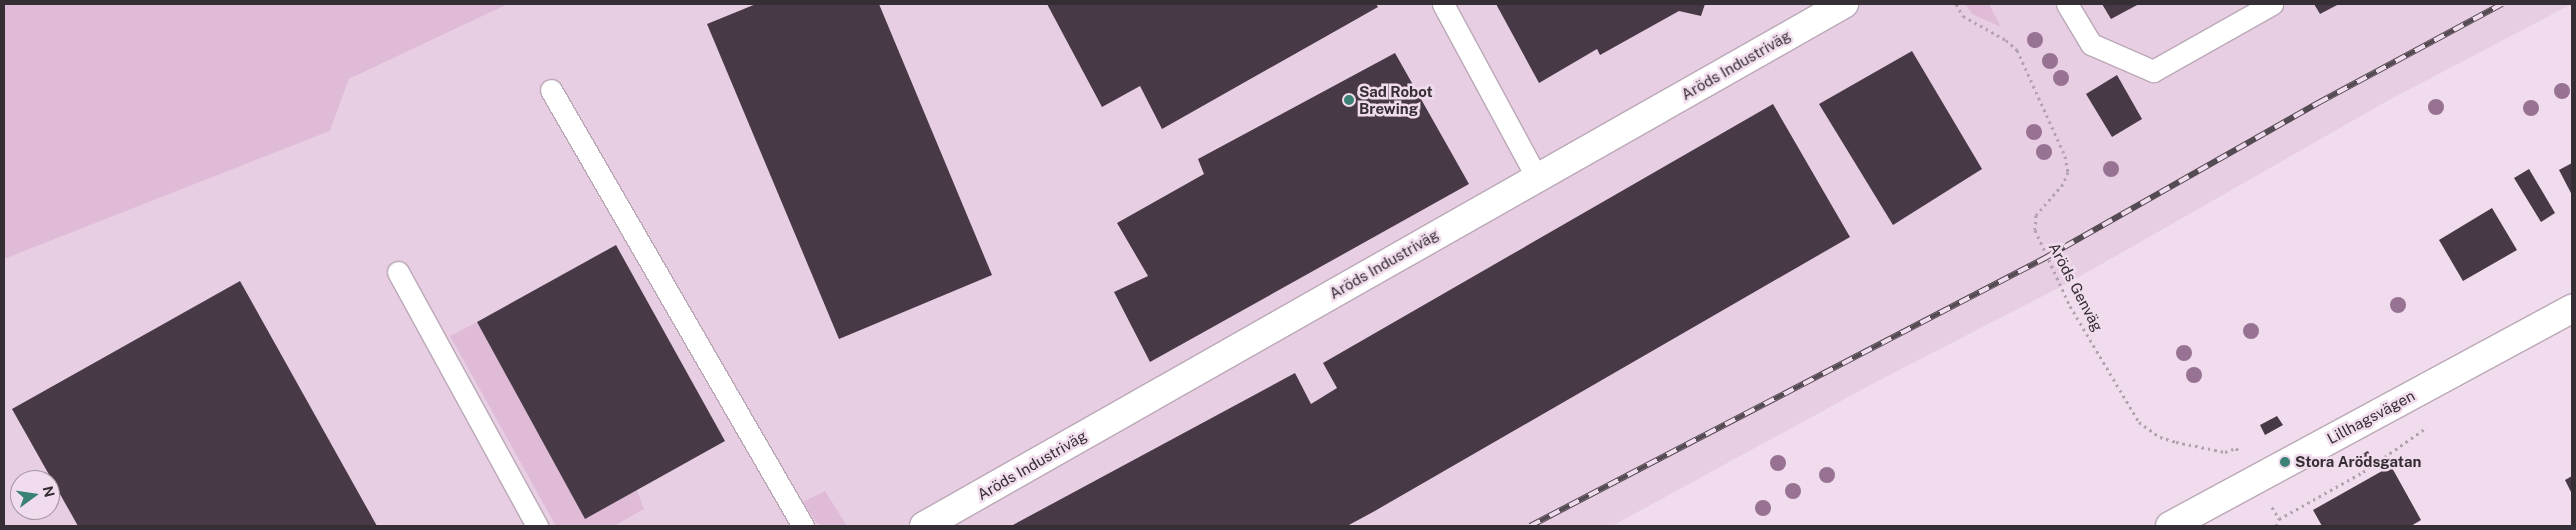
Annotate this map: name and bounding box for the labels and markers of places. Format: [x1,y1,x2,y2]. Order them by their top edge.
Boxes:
place label: Sad Robot Brewing [1359,82,1433,117]
marker: Sad Robot Brewing [1343,94,1355,106]
place label: Stora Arödsgatan [2295,453,2421,471]
marker: Stora Arödsgatan [2279,456,2291,468]

